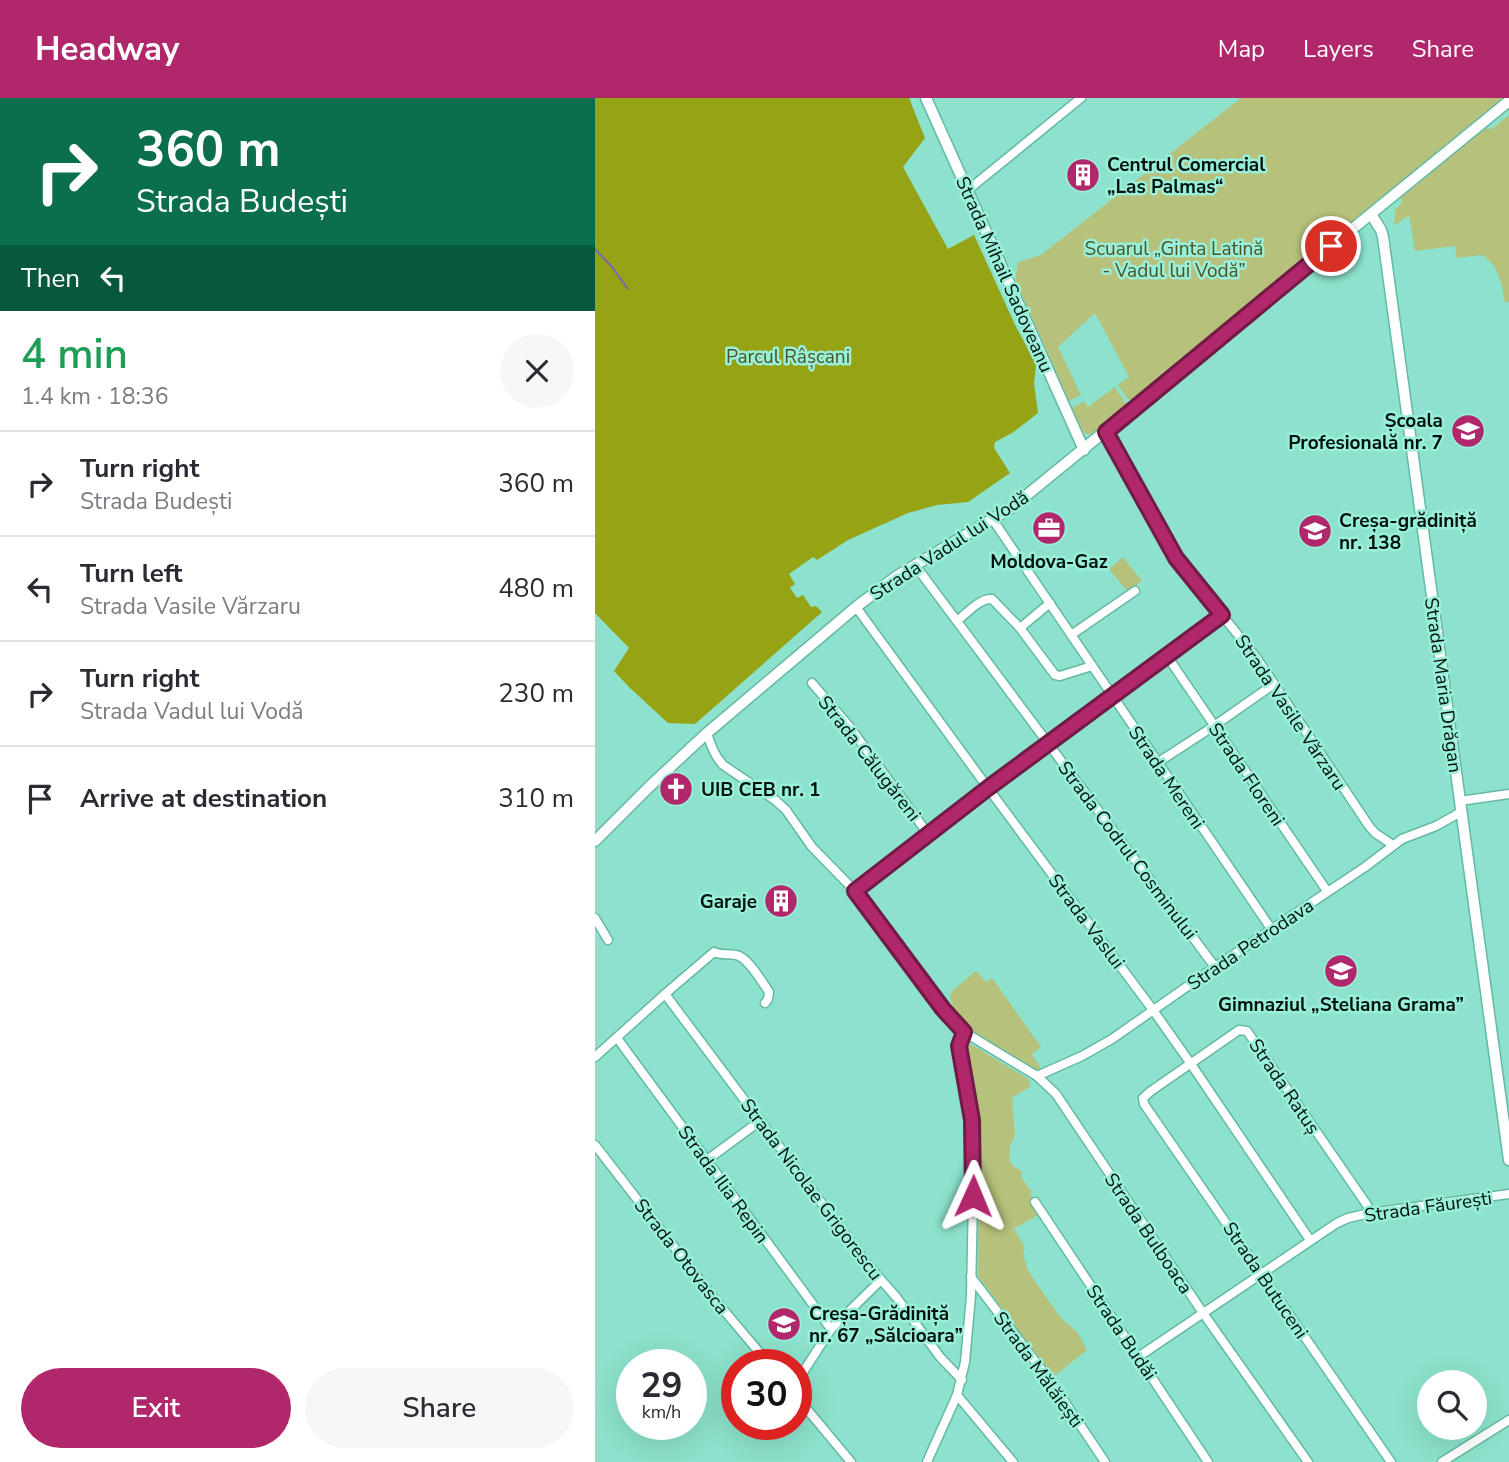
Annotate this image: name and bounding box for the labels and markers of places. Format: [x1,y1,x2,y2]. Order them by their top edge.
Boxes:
place label: Centrul Comercial „Las Palmas“ [1107,152,1265,200]
building icon: Centrul Comercial „Las Palmas“ [1064,156,1102,194]
pin [1301,216,1361,276]
place label: Școala Profesională nr. 7 [1288,408,1443,456]
school or university icon: Școala Profesională nr. 7 [1449,412,1487,450]
place label: Creșa-grădiniță nr. 138 [1339,508,1477,556]
office icon: Moldova-Gaz [1030,509,1068,547]
school or university icon: Creșa-grădiniță nr. 138 [1296,512,1334,550]
place label: Moldova-Gaz [990,549,1108,575]
church icon: UIB CEB nr. 1 [657,770,695,808]
place label: UIB CEB nr. 1 [701,777,820,803]
building icon: Garaje [762,882,800,920]
place label: Garaje [700,889,757,915]
school or university icon: Gimnaziul „Steliana Grama” [1322,952,1360,990]
place label: Gimnaziul „Steliana Grama” [1218,992,1464,1018]
place label: Creșa-Grădiniță nr. 67 „Sălcioara” [809,1301,963,1349]
school or university icon: Creșa-Grădiniță nr. 67 „Sălcioara” [765,1305,803,1343]

